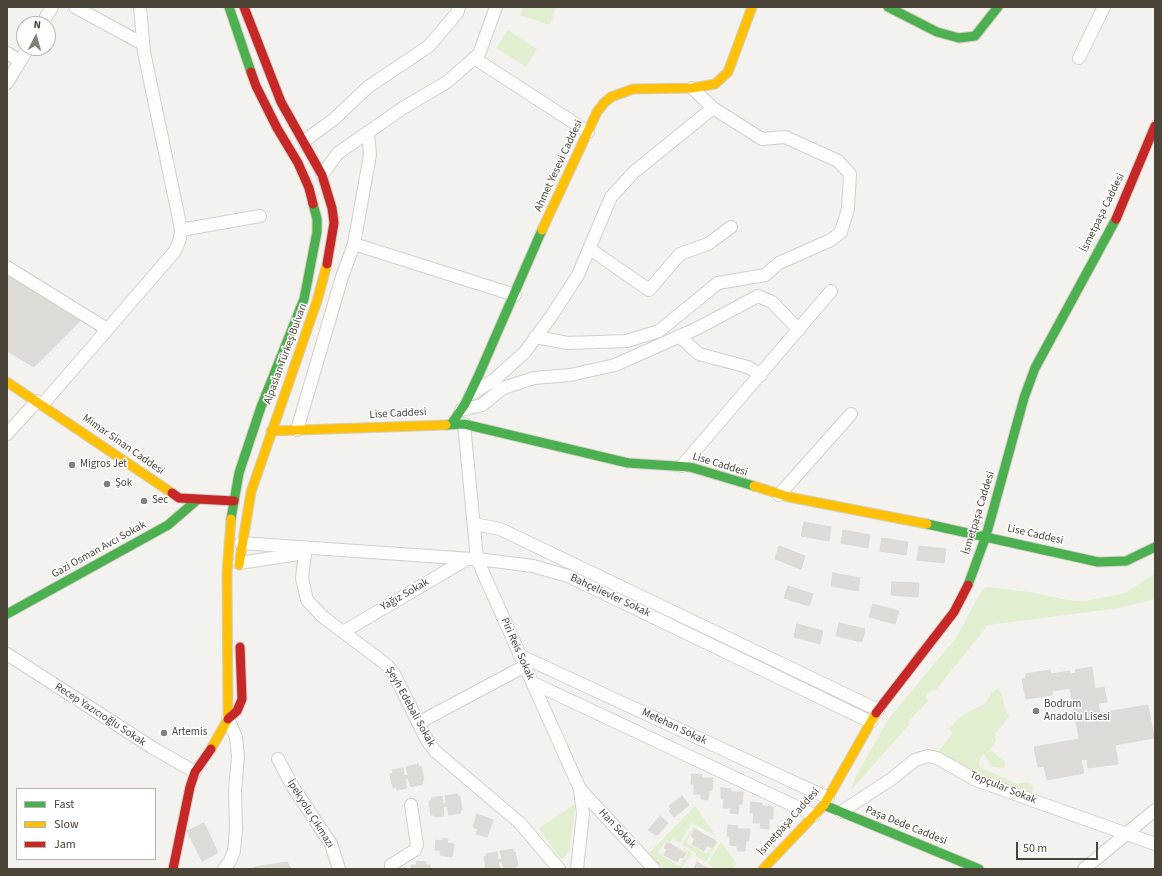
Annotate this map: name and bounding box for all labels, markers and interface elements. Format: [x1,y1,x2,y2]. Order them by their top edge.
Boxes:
north arrow [16,16,56,56]
text: N [33,17,42,32]
street label: Ahmet Yesevi Caddesi [532,118,586,214]
street label: İsmetpaşa Caddesi [1078,171,1128,255]
street label: Alpaslan Türkeş Bulvarı [262,302,310,406]
street label: Lise Caddesi [369,406,427,422]
street label: Mimar Sinan Caddesi [80,412,166,478]
street label: Lise Caddesi [691,450,749,480]
place label: Migros Jet [80,458,127,472]
marker: Migros Jet [67,460,77,470]
street label: İsmetpaşa Caddesi [960,470,998,556]
place label: Şok [115,477,132,491]
marker: Şok [102,479,112,489]
place label: Sec [152,494,168,508]
marker: Sec [139,496,149,506]
street label: Gazi Osman Avcı Sokak [50,519,148,581]
street label: Lise Caddesi [1006,522,1064,548]
street label: Bahçelievler Sokak [568,572,652,620]
street label: Yağız Sokak [379,576,431,614]
street label: Piri Reis Sokak [497,616,537,682]
street label: Şeyh Edebali Sokak [383,665,437,749]
street label: Recep Yazıcıoğlu Sokak [52,681,148,749]
place label: Bodrum Anadolu Lisesi [1044,698,1110,724]
street label: Metehan Sokak [639,706,709,748]
marker: Bodrum Anadolu Lisesi [1031,706,1041,716]
place label: Artemis [172,726,207,740]
marker: Artemis [159,728,169,738]
street label: Topçular Sokak [968,769,1038,807]
street label: İpekyolu Çıkmazı [284,777,336,851]
street label: İsmetpaşa Caddesi [755,786,823,858]
legend [16,788,156,860]
text: Fast [54,796,74,813]
street label: Paşa Dede Caddesi [863,804,949,848]
street label: Han Sokak [595,807,639,851]
text: Slow [54,816,79,833]
scale bar [1018,834,1100,860]
text: Jam [54,836,76,853]
text: 50 m [1023,840,1047,857]

